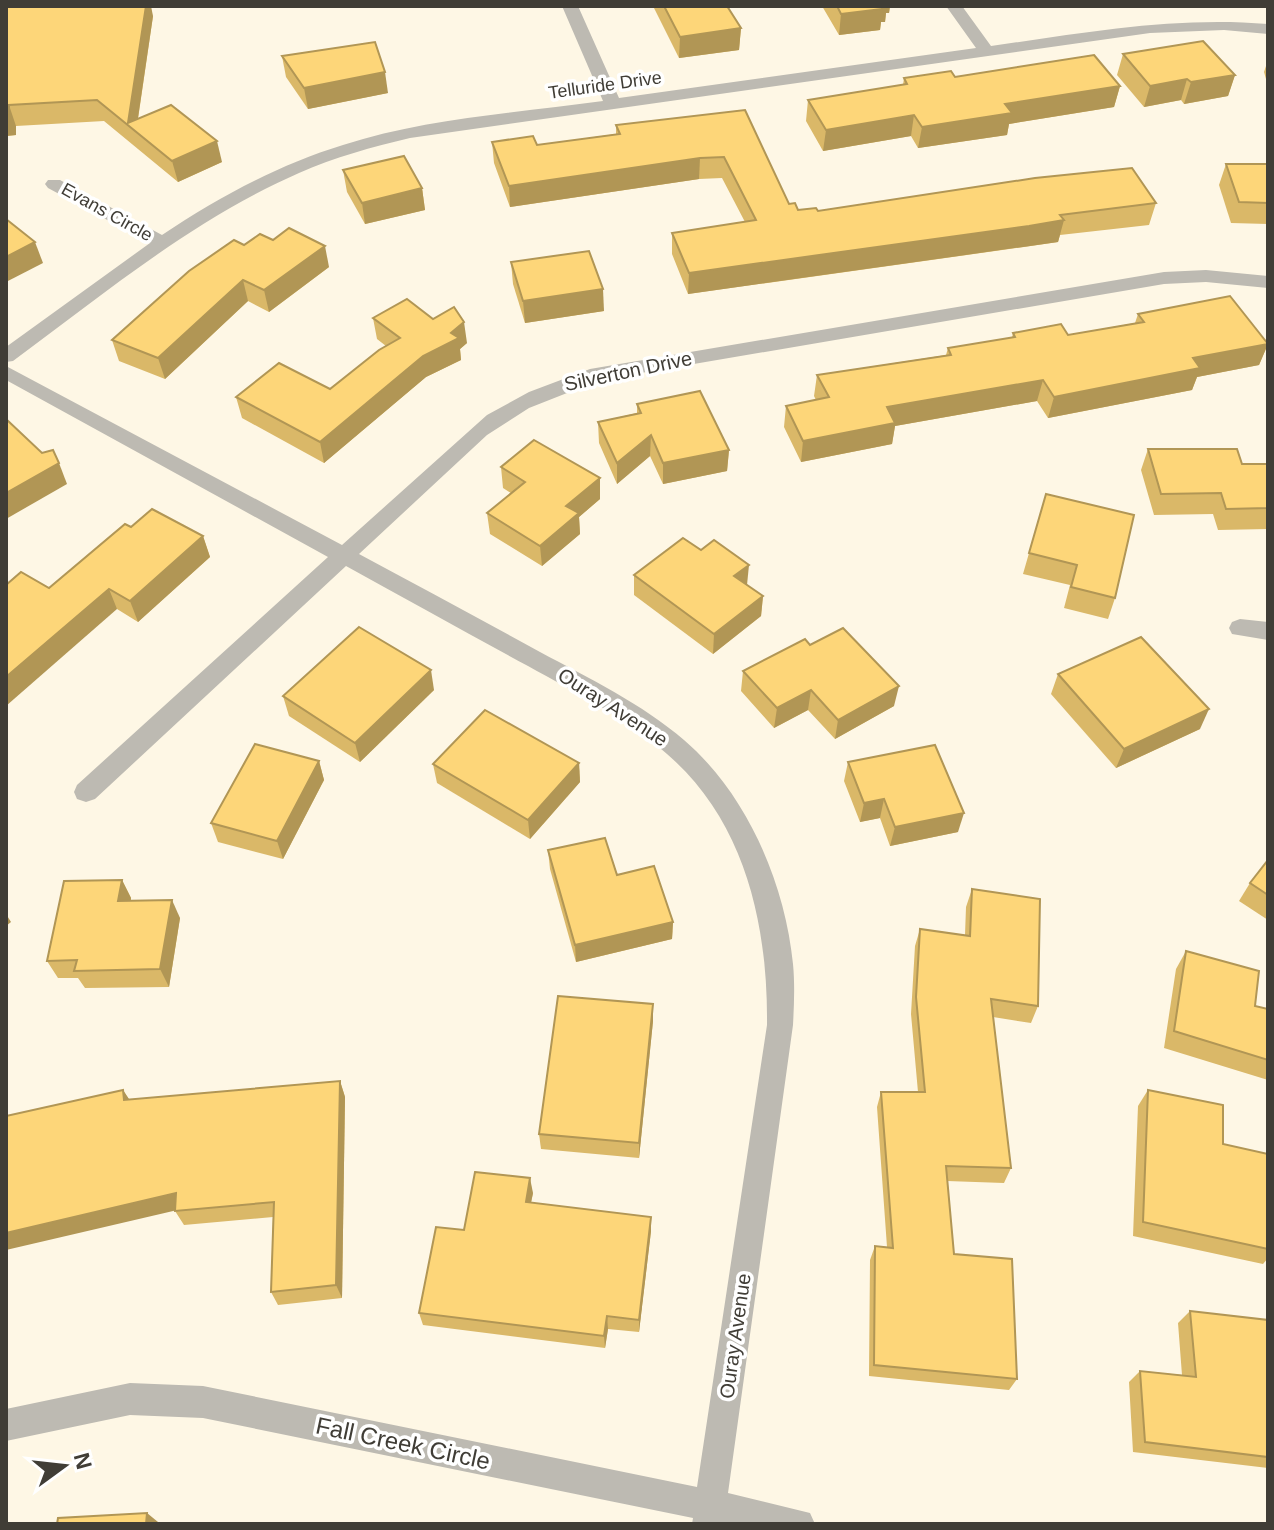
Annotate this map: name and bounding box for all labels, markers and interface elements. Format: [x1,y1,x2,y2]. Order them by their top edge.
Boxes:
street label: Telluride Drive [547,67,663,103]
street label: Evans Circle [58,179,156,245]
street label: Silverton Drive [562,347,694,395]
street label: Ouray Avenue [554,663,672,751]
street label: Ouray Avenue [715,1272,755,1400]
street label: Fall Creek Circle [313,1411,493,1475]
north arrow [24,1426,104,1506]
text: N [69,1450,97,1472]

